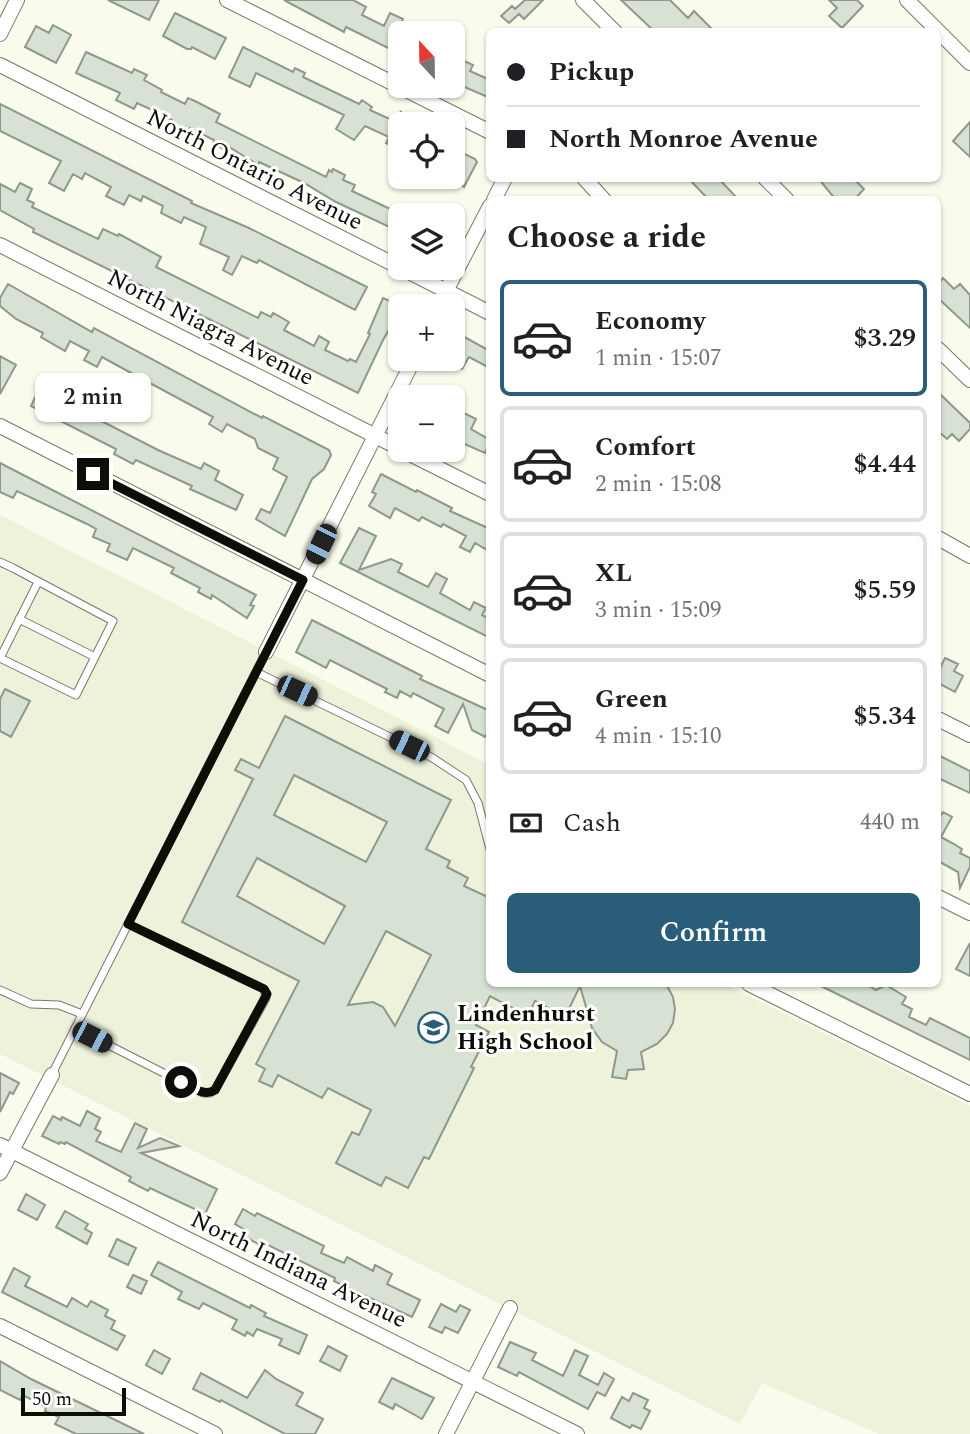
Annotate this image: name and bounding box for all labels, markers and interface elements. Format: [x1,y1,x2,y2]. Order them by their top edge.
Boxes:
north arrow [388,21,466,98]
map controls [388,21,465,462]
text: Pickup [549,52,634,92]
street label: North Ontario Avenue [140,100,369,240]
button: locate [388,112,465,189]
text: North Monroe Avenue [549,119,818,159]
button: layers [388,203,465,280]
text: Choose a ride [507,213,706,262]
street label: North Niagra Avenue [101,260,320,396]
button: + [388,294,465,371]
text: Economy [595,301,705,341]
icon: car [511,307,574,370]
text: $3.29 [853,318,916,358]
text: 1 min · 15:07 [595,341,722,376]
callout: 2 min [35,372,151,421]
text: 2 min [63,380,123,415]
button: − [388,385,465,462]
text: Comfort [595,427,696,467]
icon: car [511,433,574,496]
text: $4.44 [853,444,916,484]
route end [77,458,109,490]
text: 2 min · 15:08 [595,467,722,502]
car [303,521,340,567]
text: XL [595,553,632,593]
icon: car [511,559,574,622]
text: $5.59 [853,570,916,610]
text: 3 min · 15:09 [595,593,722,628]
car [274,673,321,709]
text: Green [595,679,668,719]
icon: car [511,685,574,748]
text: $5.34 [853,696,916,736]
text: 4 min · 15:10 [595,719,722,754]
car [386,727,433,765]
text: Cash [563,803,621,843]
icon: cash [507,804,545,842]
text: 440 m [860,805,920,840]
button: Confirm [507,893,920,973]
place label: Lindenhurst High School [457,996,595,1060]
school or university icon: Lindenhurst High School [417,1010,451,1044]
car [69,1018,116,1056]
route start [165,1066,197,1098]
street label: North Indiana Avenue [184,1202,413,1338]
scale bar [21,1385,126,1417]
text: 50 m [32,1385,72,1414]

